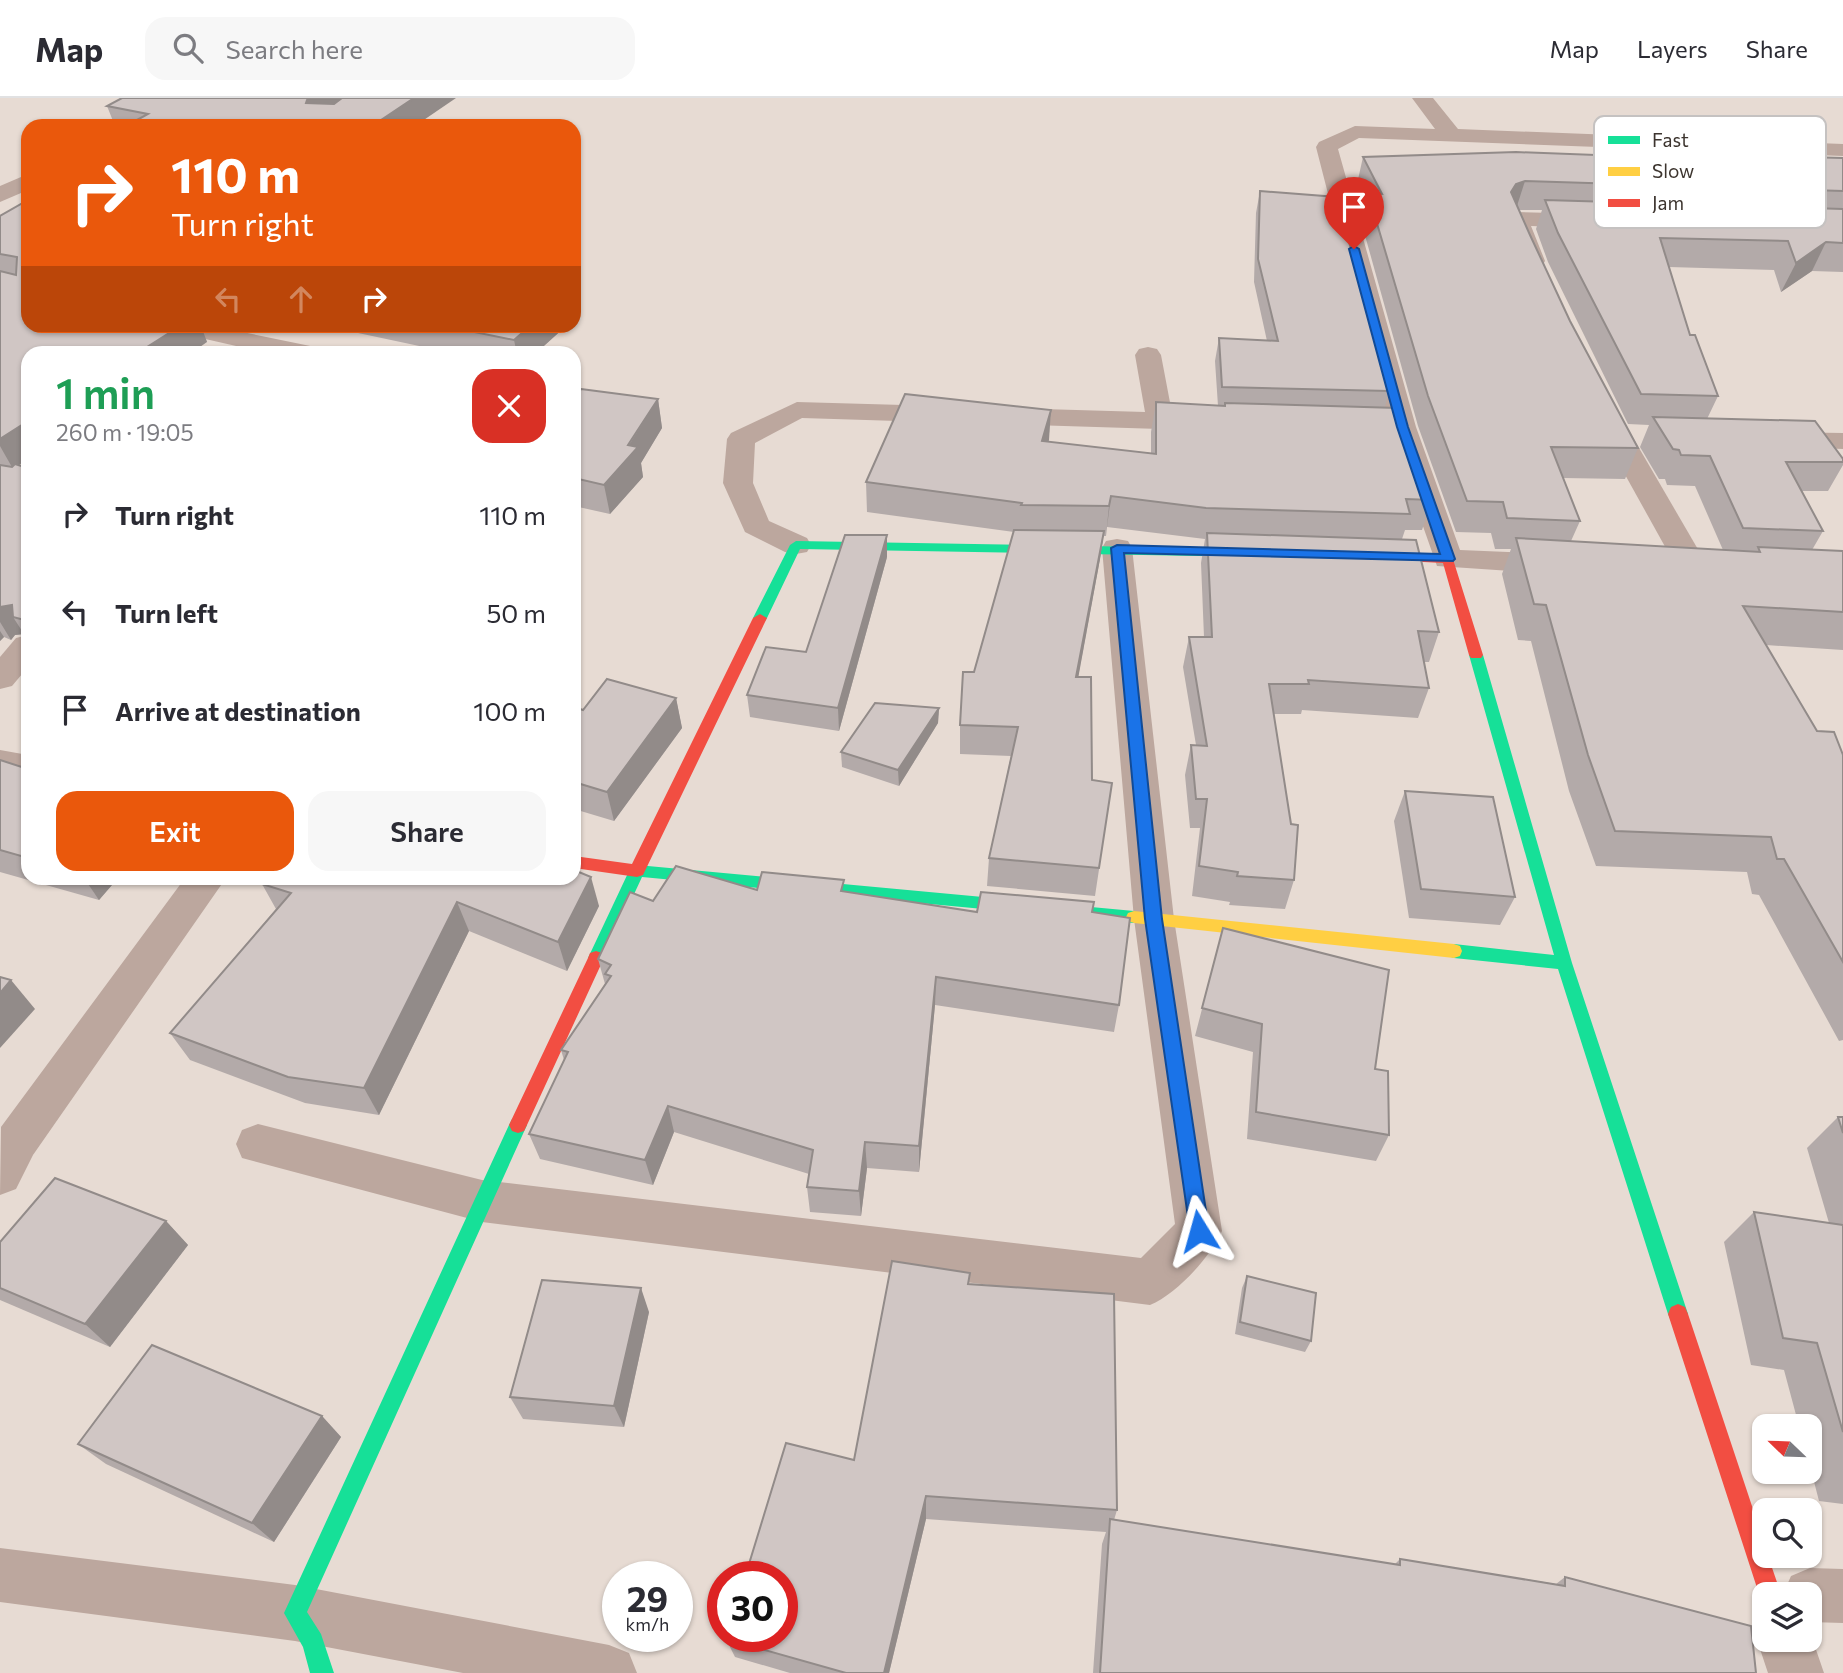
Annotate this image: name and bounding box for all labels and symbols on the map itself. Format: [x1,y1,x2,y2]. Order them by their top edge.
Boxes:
legend [1594,116,1826,228]
text: Fast [1652,128,1689,151]
text: Slow [1652,159,1694,182]
pin [1324,177,1384,249]
text: Jam [1652,191,1684,214]
position arrow [1162,1194,1236,1268]
north arrow [1752,1414,1822,1484]
speed limit sign: 30 [707,1561,798,1652]

